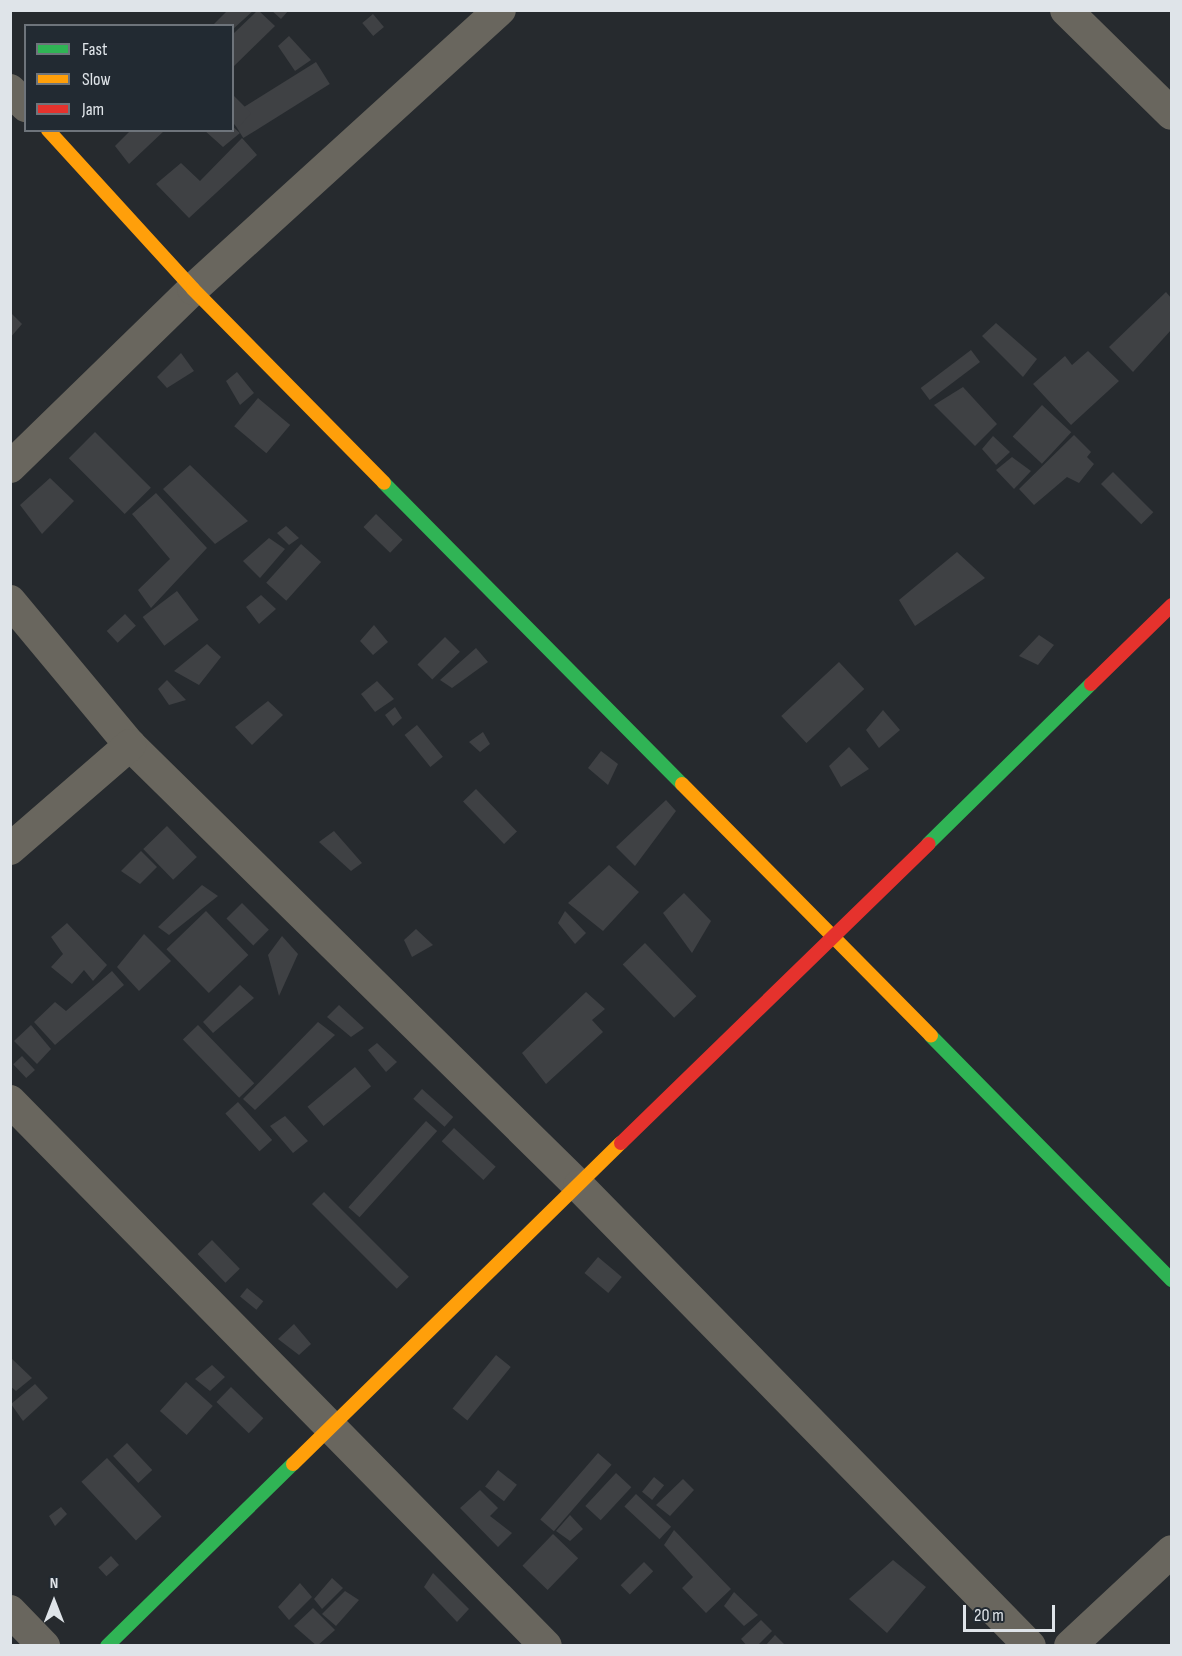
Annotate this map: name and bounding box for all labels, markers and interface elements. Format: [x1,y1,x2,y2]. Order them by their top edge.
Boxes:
legend [24,24,234,132]
text: Fast [82,39,107,60]
text: Slow [82,69,111,90]
text: Jam [82,99,104,120]
north arrow [24,1572,84,1632]
text: N [50,1574,58,1593]
scale bar [966,1593,1058,1631]
text: 20 m [974,1605,1004,1626]

